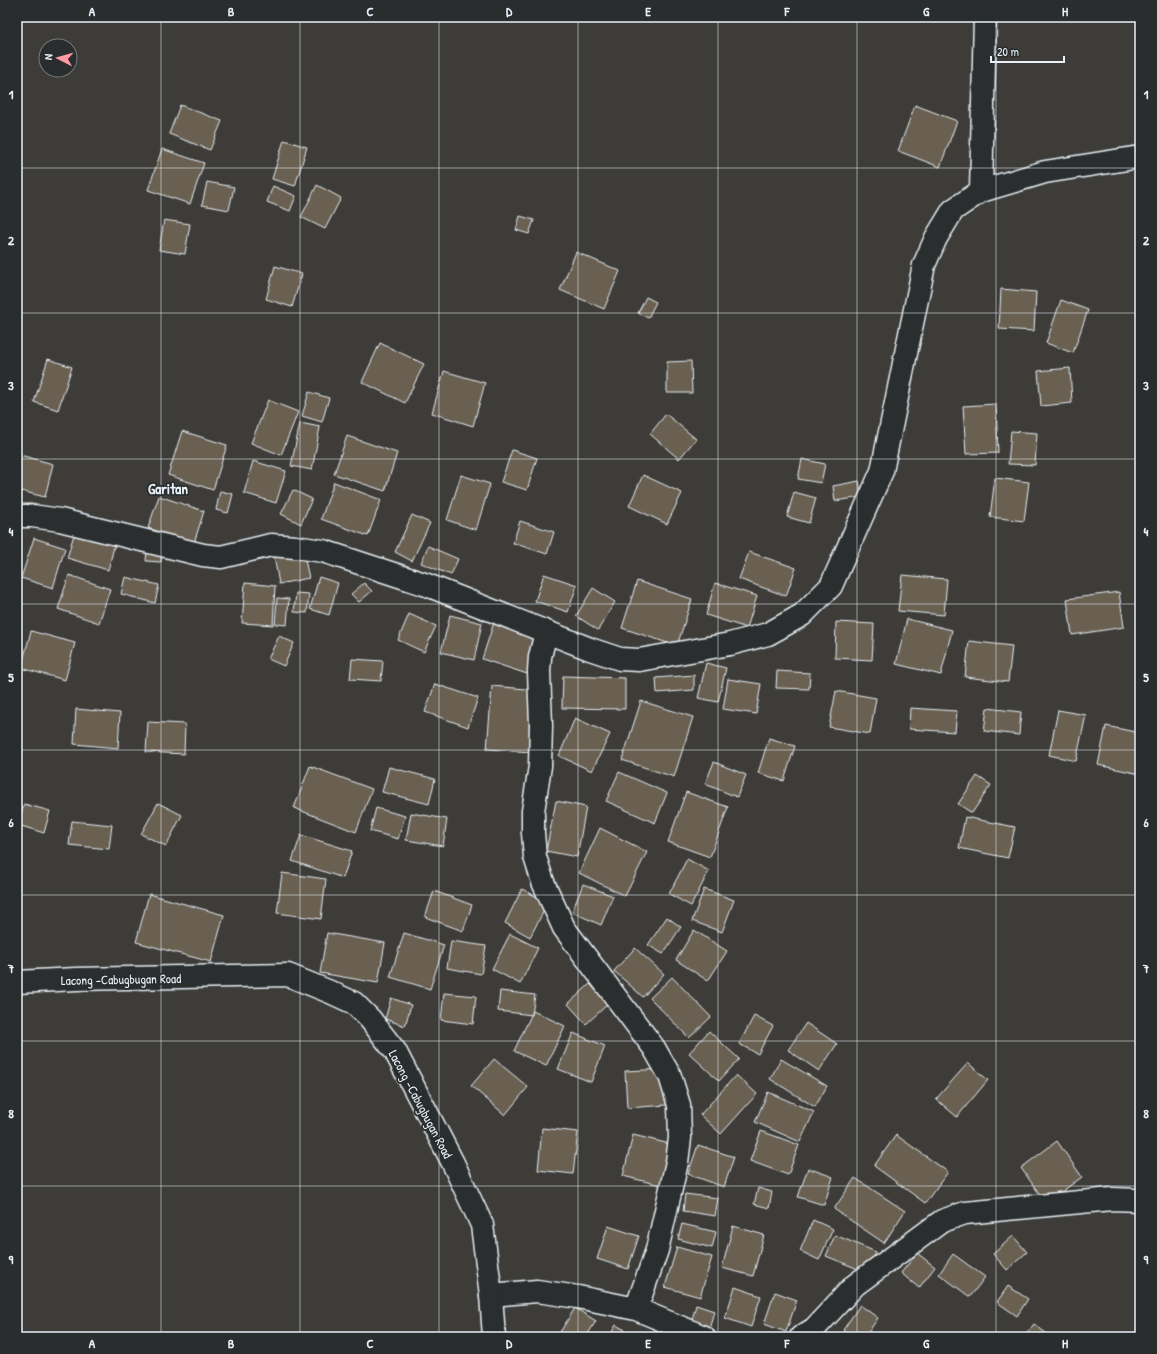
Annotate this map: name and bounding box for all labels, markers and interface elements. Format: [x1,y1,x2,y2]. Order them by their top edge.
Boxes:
text: A [89,2,96,20]
text: B [228,2,235,20]
text: C [366,2,374,20]
text: D [506,2,513,20]
text: E [645,2,651,20]
text: F [784,2,791,20]
text: G [923,2,930,20]
text: H [1062,2,1068,20]
north arrow [38,38,78,78]
scale bar [991,38,1064,64]
text: 20 m [997,43,1019,60]
text: N [41,53,55,61]
text: 1 [9,85,14,103]
text: 1 [1144,85,1149,103]
text: 2 [8,231,15,249]
text: 2 [1143,231,1150,249]
text: 3 [8,376,14,394]
text: 3 [1143,376,1149,394]
district label: Garitan [148,478,188,499]
text: 4 [9,522,14,540]
text: 4 [1144,522,1149,540]
text: 5 [8,668,14,686]
text: 5 [1143,668,1149,686]
text: 6 [8,813,14,831]
text: 6 [1143,813,1149,831]
text: 7 [7,959,15,977]
text: 7 [1142,959,1150,977]
street label: Lacong -Cabugbugan Road [61,969,181,989]
street label: Lacong -Cabugbugan Road [385,1047,457,1161]
text: 8 [8,1104,14,1122]
text: 8 [1143,1104,1149,1122]
text: 9 [9,1250,14,1268]
text: 9 [1144,1250,1149,1268]
text: A [89,1334,96,1352]
text: B [228,1334,235,1352]
text: C [366,1334,374,1352]
text: D [506,1334,513,1352]
text: E [645,1334,651,1352]
text: F [784,1334,791,1352]
text: G [923,1334,930,1352]
text: H [1062,1334,1068,1352]

